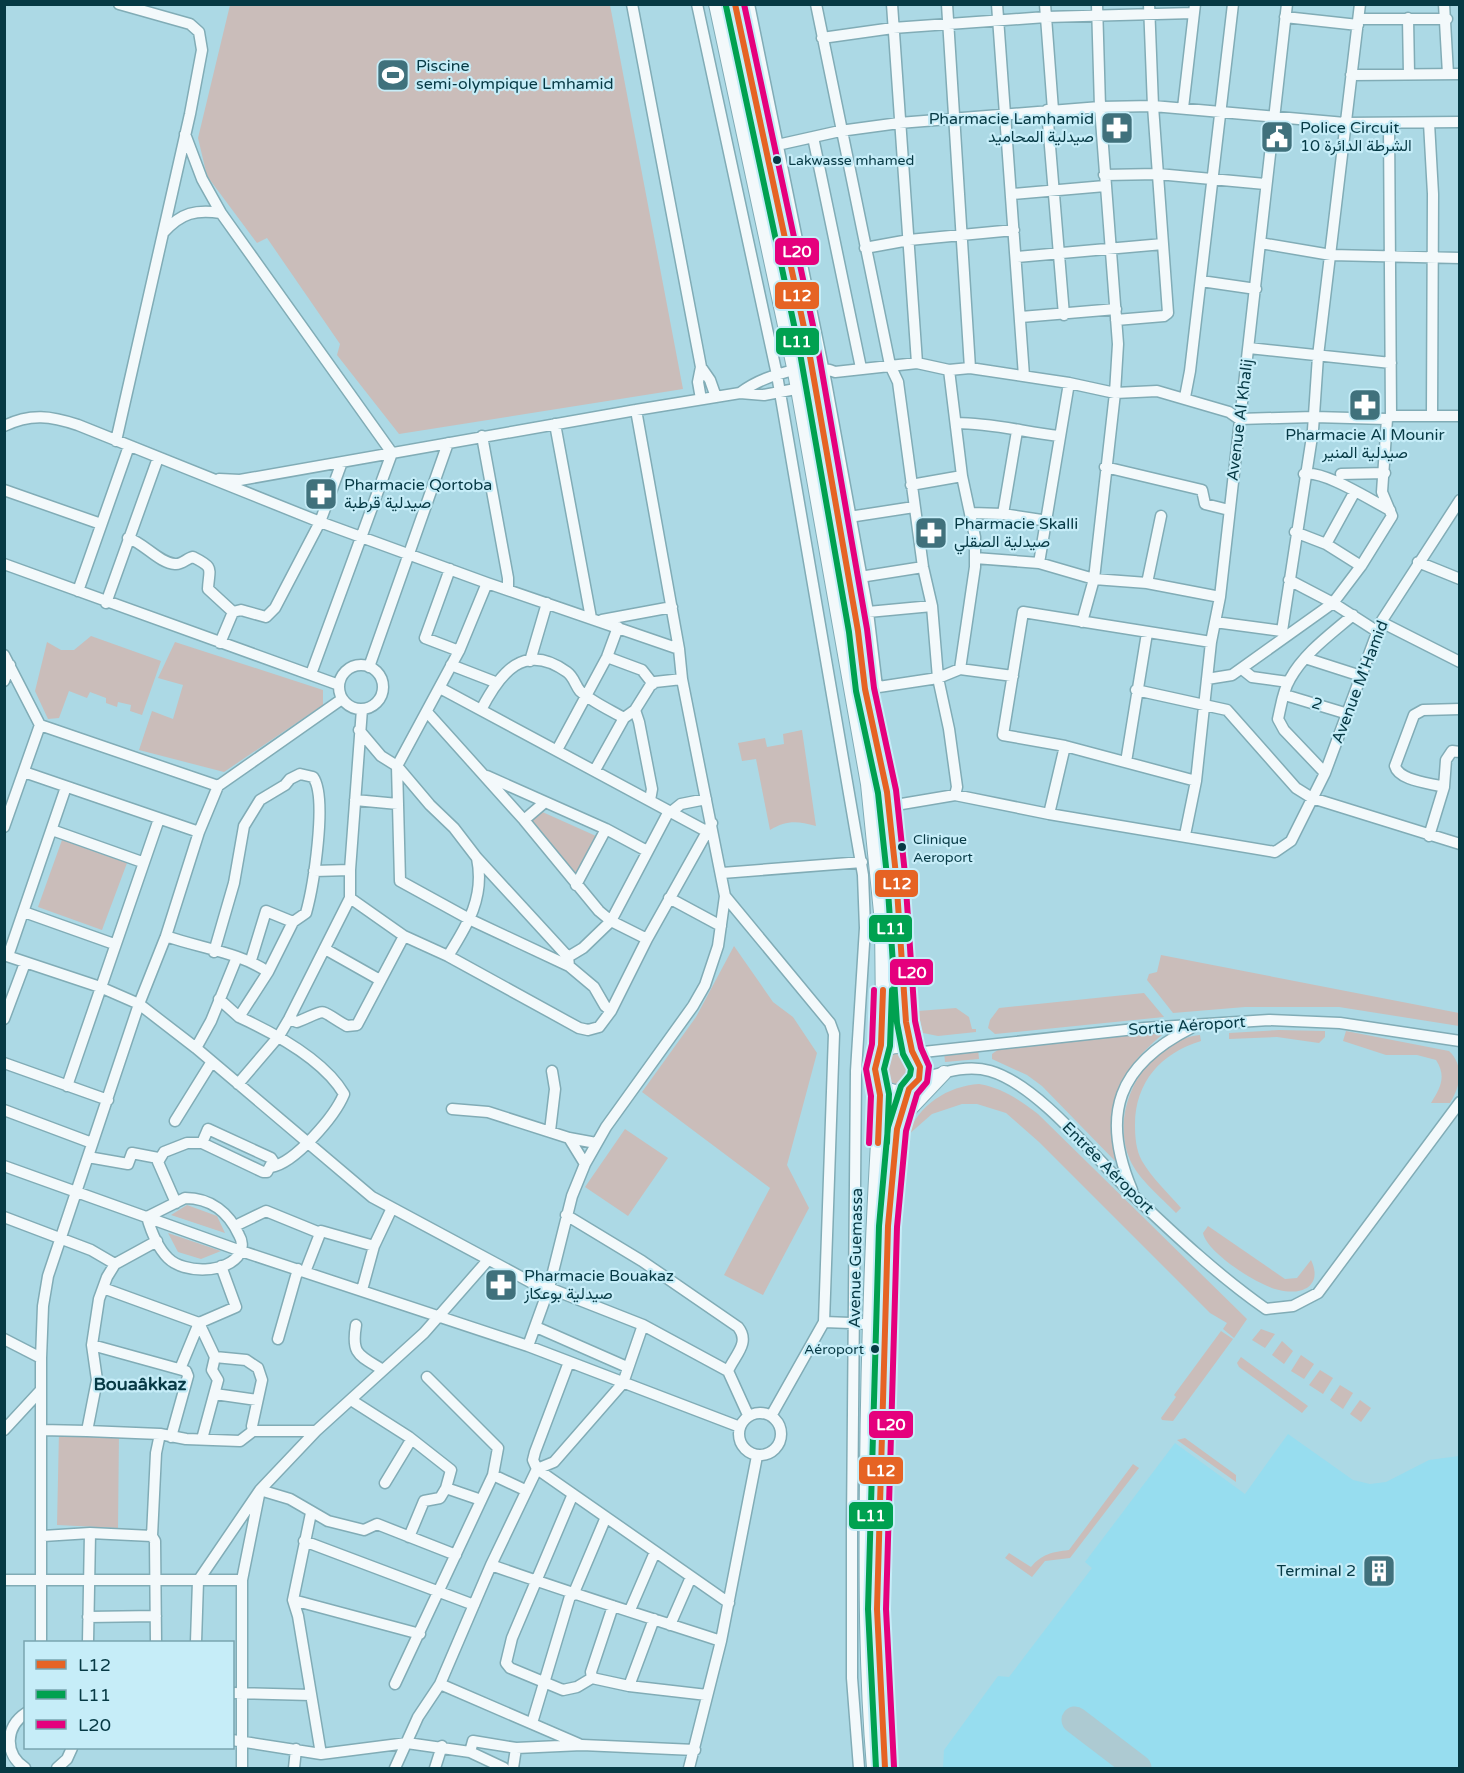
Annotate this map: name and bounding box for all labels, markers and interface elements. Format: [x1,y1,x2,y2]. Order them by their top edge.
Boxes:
place label: Piscine semi-olympique Lmhamid [416,56,613,94]
sports icon: Piscine semi-olympique Lmhamid [375,57,411,93]
place label: Pharmacie Lamhamid صيدلية المحاميد [929,109,1094,147]
pharmacy icon: Pharmacie Lamhamid صيدلية المحاميد [1099,110,1135,146]
place label: Police Circuit 10 الشرطة الدائرة [1300,118,1412,156]
public building icon: Police Circuit 10 الشرطة الدائرة [1259,119,1295,155]
place label: Lakwasse mhamed [788,152,914,169]
marker: Lakwasse mhamed [771,154,783,166]
line badge: L20 [774,237,820,266]
text: L20 [782,242,812,262]
line badge: L12 [774,281,820,310]
text: L12 [782,286,812,306]
line badge: L11 [775,327,820,356]
text: L11 [782,332,812,352]
street label: Avenue Al Khalij [1223,358,1257,482]
pharmacy icon: Pharmacie Al Mounir صيدلية المنير [1347,387,1383,423]
place label: Pharmacie Al Mounir صيدلية المنير [1285,425,1446,463]
place label: Pharmacie Qortoba صيدلية قرطبة [344,475,492,513]
pharmacy icon: Pharmacie Qortoba صيدلية قرطبة [303,476,339,512]
place label: Pharmacie Skalli صيدلية الصقلي [954,514,1078,555]
pharmacy icon: Pharmacie Skalli صيدلية الصقلي [913,515,949,551]
street label: Avenue M'Hamid [1327,618,1393,746]
street label: 2 [1309,693,1325,715]
place label: Clinique Aeroport [913,831,974,866]
marker: Clinique Aeroport [896,841,908,853]
line badge: L12 [874,869,919,898]
text: L12 [882,874,912,894]
line badge: L11 [868,914,913,943]
text: L11 [876,919,906,939]
line badge: L20 [889,958,934,986]
text: L20 [897,963,927,983]
street label: Sortie Aéroport [1128,1012,1246,1040]
street label: Entrée Aéroport [1058,1118,1158,1218]
street label: Avenue Guemassa [845,1188,867,1328]
place label: Pharmacie Bouakaz صيدلية بوعكاز [523,1266,674,1304]
pharmacy icon: Pharmacie Bouakaz صيدلية بوعكاز [483,1267,519,1303]
place label: Aéroport [804,1341,865,1358]
marker: Aéroport [869,1343,881,1355]
district label: Bouaâkkaz [93,1373,187,1395]
line badge: L20 [868,1410,914,1439]
text: L20 [876,1415,906,1435]
line badge: L12 [858,1456,904,1485]
text: L12 [866,1461,896,1481]
line badge: L11 [848,1501,894,1530]
text: L11 [856,1506,886,1526]
building icon: Terminal 2 [1361,1553,1397,1589]
place label: Terminal 2 [1276,1561,1356,1581]
legend [24,1641,234,1749]
text: L12 [78,1654,111,1676]
text: L11 [78,1684,111,1706]
text: L20 [78,1714,111,1736]

